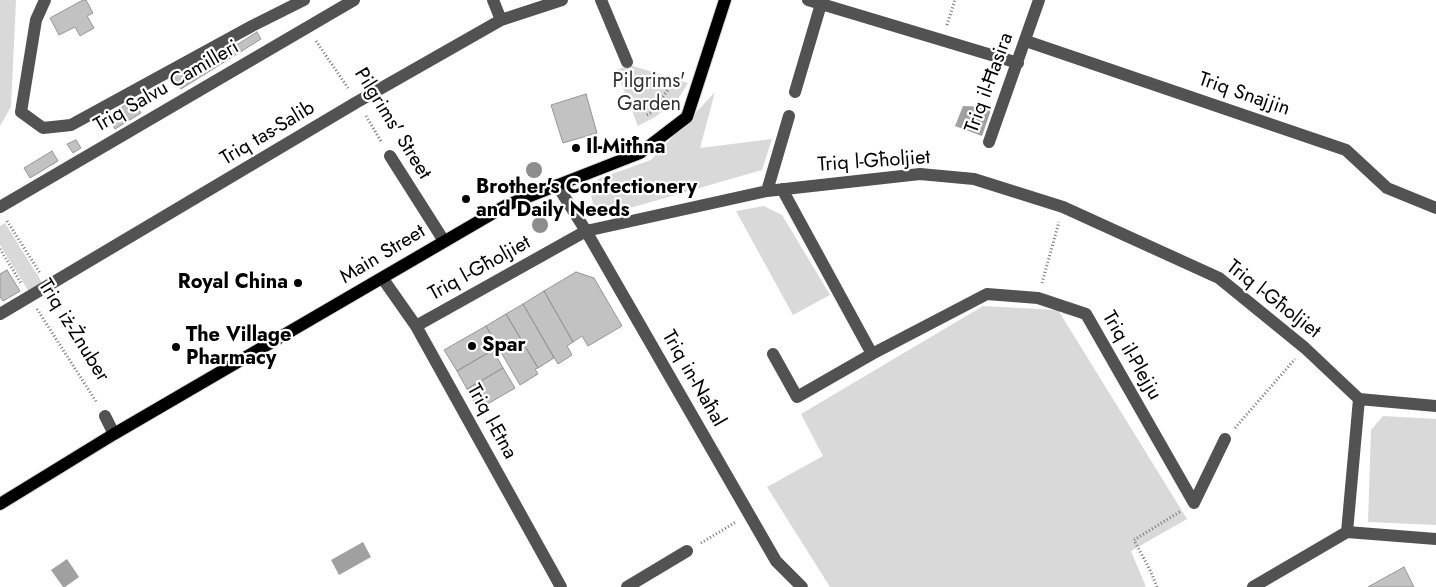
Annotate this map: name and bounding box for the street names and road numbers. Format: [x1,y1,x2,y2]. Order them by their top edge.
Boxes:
street label: Triq il-Ħasira [961,30,1019,136]
street label: Triq Salvu Camilleri [90,36,244,138]
street label: Pilgrims' Street [348,64,436,184]
street label: Triq Snajjin [1195,68,1293,122]
street label: Triq tas-Salib [217,97,319,171]
street label: Triq l-Għoljiet [817,146,931,178]
street label: Main Street [336,220,430,290]
street label: Triq l-Għoljiet [425,231,535,307]
street label: Triq l-Għoljiet [1221,256,1325,344]
street label: Triq iż-Żnuber [32,275,114,387]
street label: Triq il-Plejju [1096,307,1166,405]
street label: Triq in-Naħal [656,327,730,431]
street label: Triq l-Etna [461,380,521,464]

